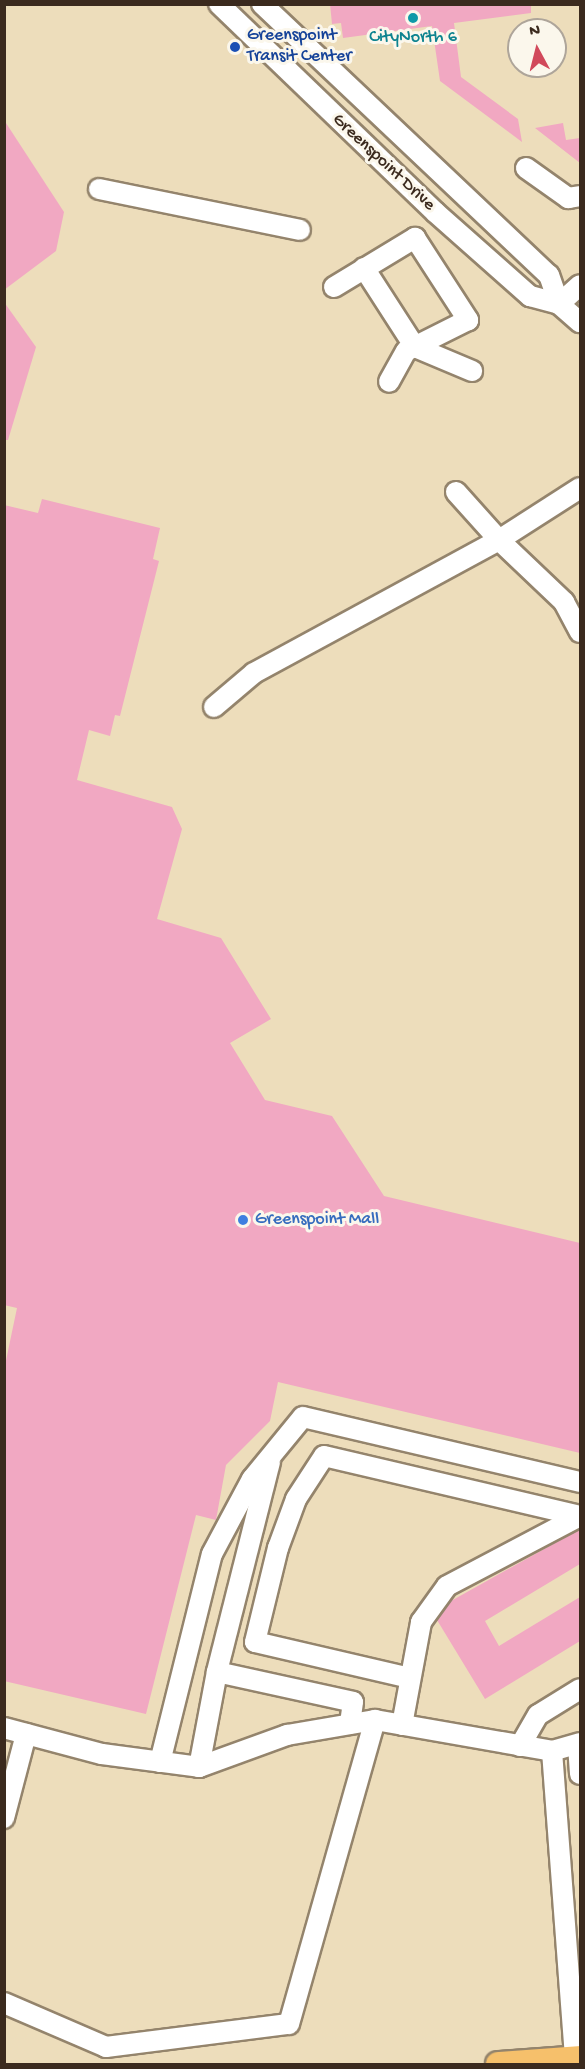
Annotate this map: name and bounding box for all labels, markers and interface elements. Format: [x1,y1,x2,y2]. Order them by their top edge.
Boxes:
marker: CityNorth 6 [406,11,420,25]
north arrow [507,18,567,78]
text: N [529,22,541,42]
place label: Greenspoint Transit Center [247,26,352,68]
place label: CityNorth 6 [369,27,457,49]
marker: Greenspoint Transit Center [228,40,242,54]
street label: Greenspoint Drive [327,110,439,216]
place label: Greenspoint Mall [255,1209,379,1231]
marker: Greenspoint Mall [236,1213,250,1227]

